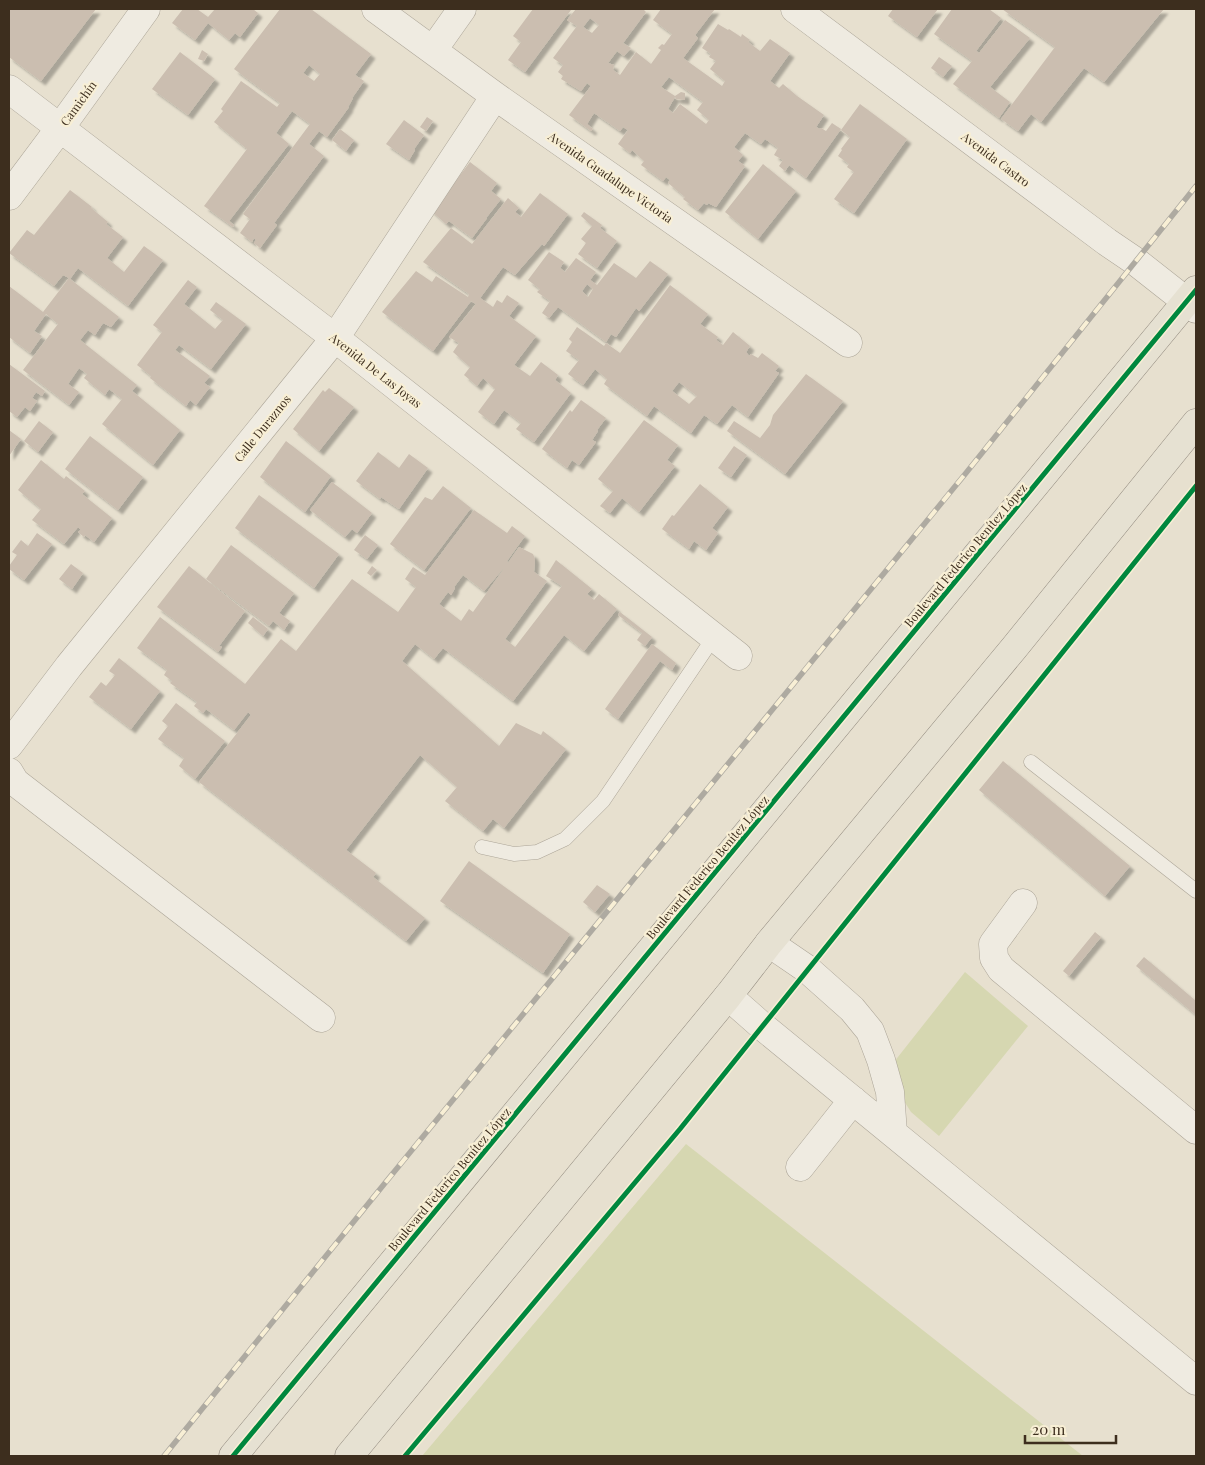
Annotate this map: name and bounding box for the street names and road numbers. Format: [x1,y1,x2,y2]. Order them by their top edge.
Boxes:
street label: Camichín [56,77,100,129]
street label: Avenida Guadalupe Victoria [545,127,676,226]
street label: Avenida Castro [958,128,1034,190]
street label: Avenida De Las Joyas [326,328,425,411]
street label: Calle Duraznos [230,391,294,465]
street label: Boulevard Federico Benítez López [900,480,1030,630]
street label: Boulevard Federico Benítez López [642,792,772,942]
street label: Boulevard Federico Benítez López [384,1104,514,1254]

